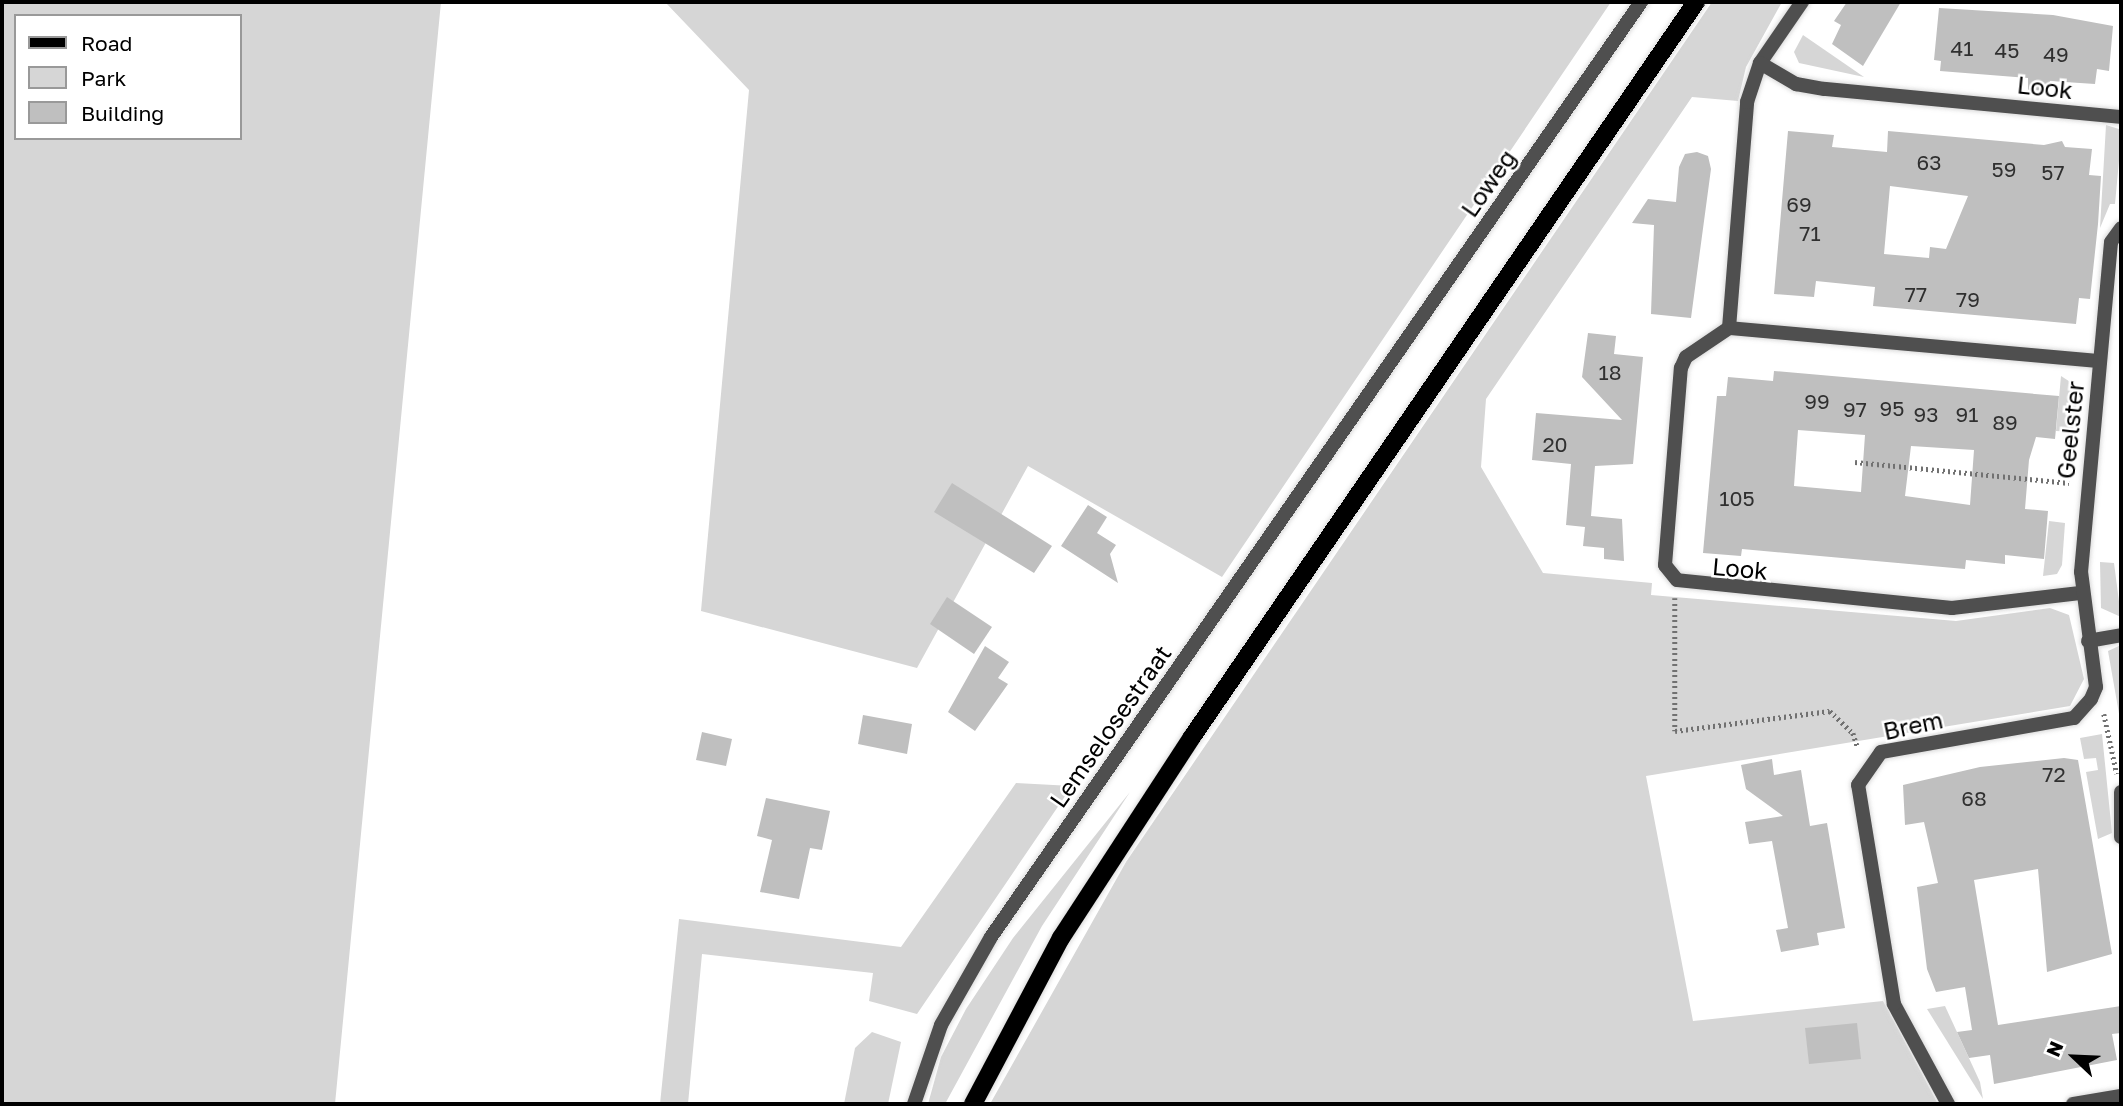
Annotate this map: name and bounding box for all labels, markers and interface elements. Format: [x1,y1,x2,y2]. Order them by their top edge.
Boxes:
legend [14,14,242,140]
text: Road [81,30,132,56]
house number: 41 [1951,35,1973,61]
house number: 45 [1995,37,2019,63]
house number: 49 [2043,41,2069,67]
text: Park [81,65,126,91]
street label: Look [2016,70,2074,104]
text: Building [81,100,164,126]
street label: Loweg [1455,144,1521,222]
house number: 63 [1917,149,1941,175]
house number: 59 [1992,156,2016,182]
house number: 57 [2041,159,2065,185]
house number: 69 [1786,191,1812,217]
house number: 71 [1799,220,1821,246]
house number: 77 [1905,281,1927,307]
house number: 79 [1956,286,1980,312]
house number: 18 [1599,359,1621,385]
street label: Geelster [2051,380,2089,480]
house number: 99 [1804,388,1830,414]
house number: 95 [1880,395,1904,421]
house number: 97 [1843,396,1867,422]
house number: 93 [1914,401,1938,427]
house number: 91 [1956,401,1978,427]
house number: 89 [1992,409,2018,435]
house number: 20 [1542,431,1568,457]
house number: 105 [1719,485,1755,511]
street label: Look [1711,551,1769,585]
street label: Lemselosestraat [1043,639,1177,813]
street label: Brem [1880,705,1946,745]
house number: 72 [2042,761,2066,787]
house number: 68 [1961,785,1987,811]
north arrow [2039,1022,2109,1092]
text: N [2041,1037,2068,1060]

